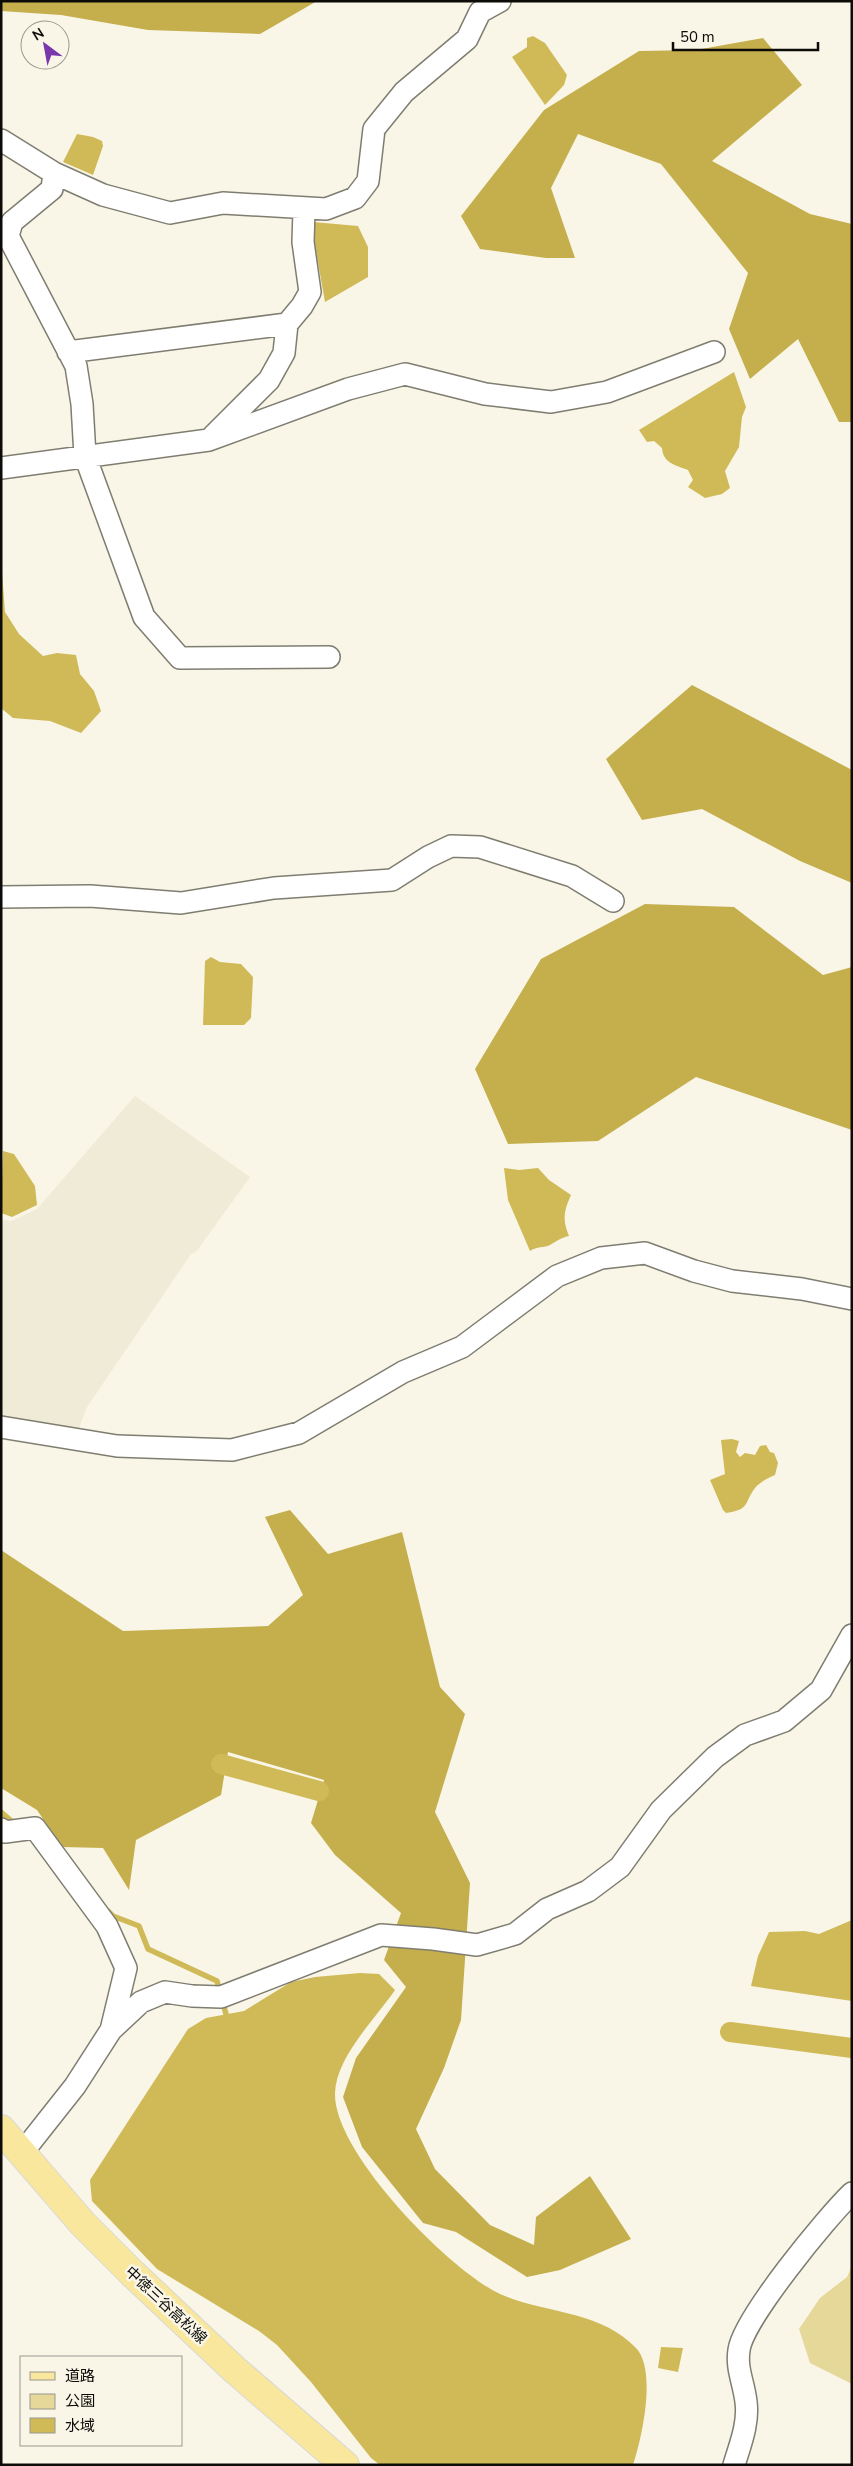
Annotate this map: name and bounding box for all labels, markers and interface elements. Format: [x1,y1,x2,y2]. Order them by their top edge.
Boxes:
north arrow [20,20,70,70]
scale bar [673,20,818,52]
text: N [29,24,48,45]
text: 50 m [680,27,715,47]
street label: 中徳三谷高松線 [121,2262,211,2348]
legend [20,2356,182,2446]
text: 道路 [65,2366,95,2386]
text: 公園 [65,2391,95,2411]
text: 水域 [65,2416,95,2436]

